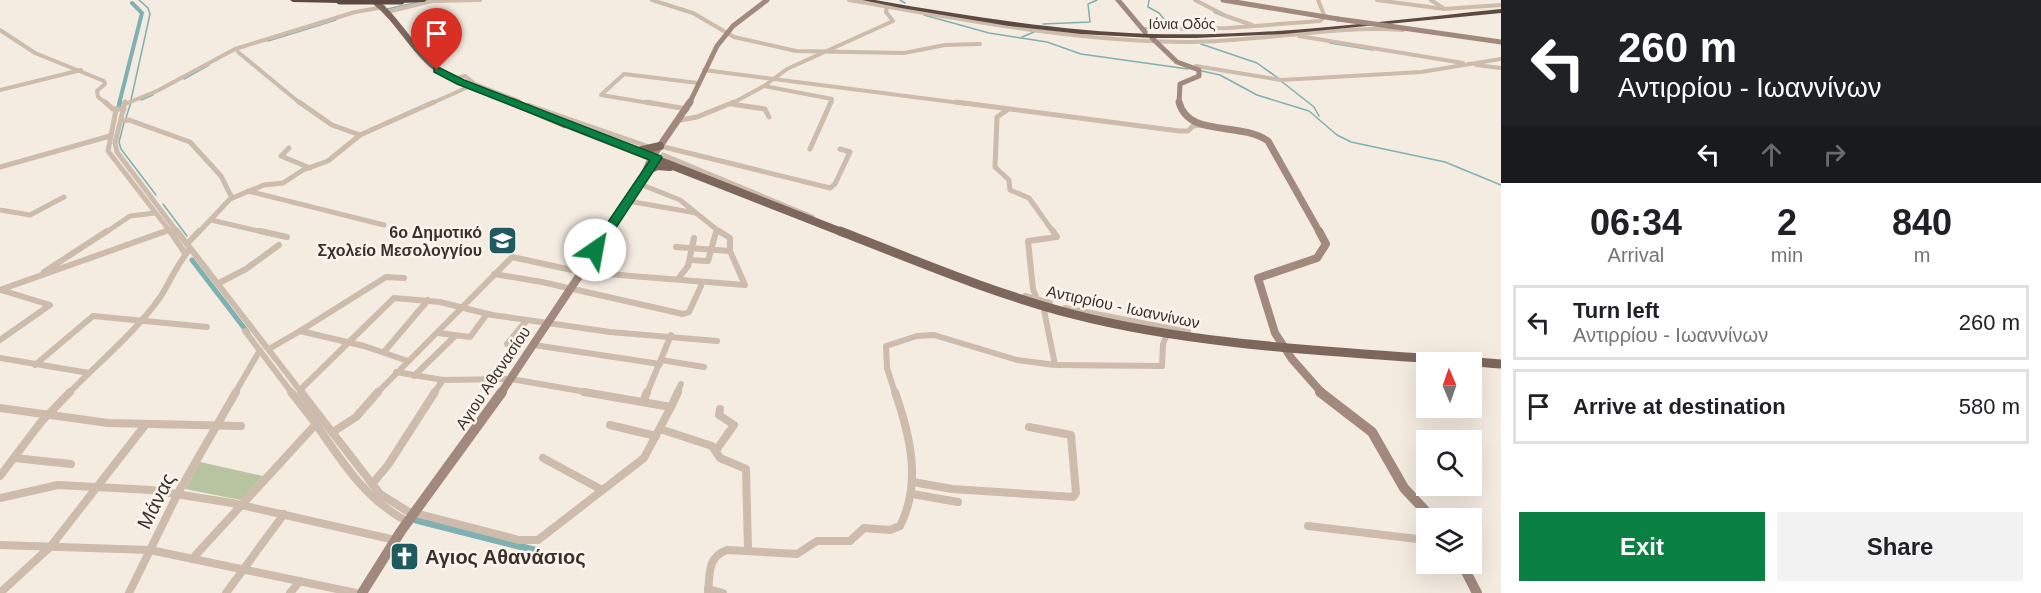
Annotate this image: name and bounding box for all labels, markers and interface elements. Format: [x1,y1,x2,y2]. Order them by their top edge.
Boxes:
pin [411,8,462,70]
street label: Ιόνια Οδός [1149,16,1216,32]
icon: arrive [420,17,453,50]
icon: left [1519,24,1597,102]
text: 260 m [1618,24,1737,71]
text: Αντιρρίου - Ιωαννίνων [1618,73,1881,103]
icon: left [1692,138,1725,171]
icon: ahead [1755,138,1788,171]
icon: right [1818,138,1851,171]
text: 06:34 [1590,202,1682,243]
text: 2 [1777,202,1797,243]
text: 840 [1892,202,1952,243]
position arrow [563,218,627,282]
place label: 6ο Δημοτικό Σχολείο Μεσολογγίου [317,224,482,259]
school or university icon: 6ο Δημοτικό Σχολείο Μεσολογγίου [487,225,519,257]
text: Arrival [1608,244,1664,266]
text: min [1771,244,1803,266]
text: m [1914,244,1930,266]
street label: Αντιρρίου - Ιωαννίνων [1045,282,1201,332]
text: Turn left [1573,298,1659,323]
icon: left [1522,306,1555,339]
text: 260 m [1959,310,2020,335]
street label: Αγιου Αθανασίου [452,323,534,433]
text: Αντιρρίου - Ιωαννίνων [1573,324,1768,346]
north arrow [1416,352,1482,418]
map controls [1416,352,1482,574]
icon: arrive [1522,390,1555,423]
text: Arrive at destination [1573,394,1786,419]
text: 580 m [1959,394,2020,419]
button: search [1416,430,1482,496]
street label: Μάνας [133,469,179,532]
button: layers [1416,508,1482,574]
button: Exit [1519,512,1765,581]
button: Share [1777,512,2023,581]
church icon: Αγιος Αθανάσιος [388,541,420,573]
place label: Αγιος Αθανάσιος [425,546,586,568]

